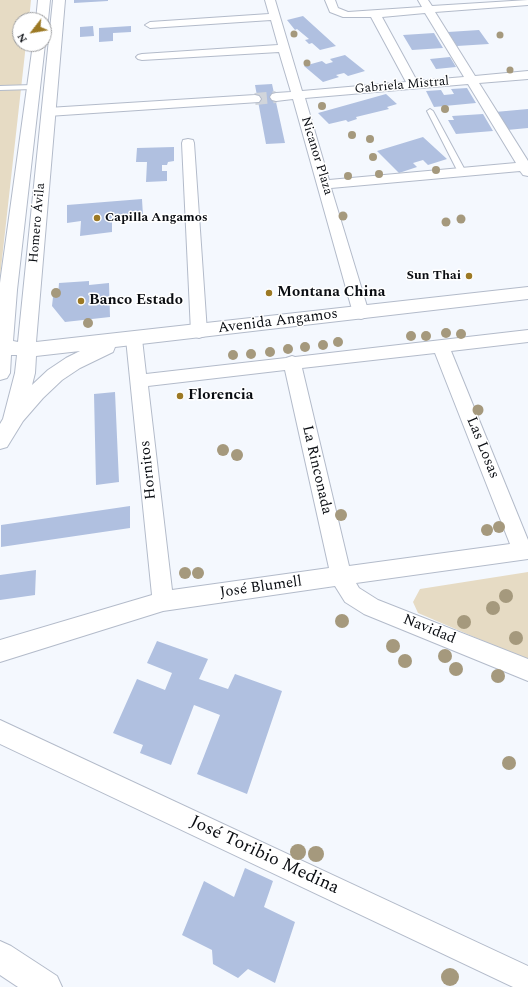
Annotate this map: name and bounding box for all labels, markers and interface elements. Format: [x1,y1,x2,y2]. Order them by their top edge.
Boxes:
north arrow [12,12,52,52]
text: N [13,30,32,46]
street label: Gabriela Mistral [354,74,450,98]
street label: Nicanor Plaza [297,115,335,197]
street label: Homero Ávila [27,182,49,264]
place label: Capilla Angamos [105,210,208,226]
marker: Capilla Angamos [92,213,102,223]
place label: Sun Thai [406,268,461,284]
marker: Sun Thai [464,271,474,281]
place label: Montana China [277,284,385,302]
marker: Montana China [264,288,274,298]
place label: Banco Estado [89,292,183,310]
marker: Banco Estado [76,296,86,306]
street label: Avenida Angamos [217,306,339,338]
place label: Florencia [188,387,254,405]
marker: Florencia [175,391,185,401]
street label: Las Losas [461,415,503,481]
street label: La Rinconada [297,424,335,516]
street label: Hornitos [137,439,161,501]
street label: José Blumell [219,573,303,603]
street label: Navidad [400,611,458,649]
street label: José Toribio Medina [186,812,342,900]

